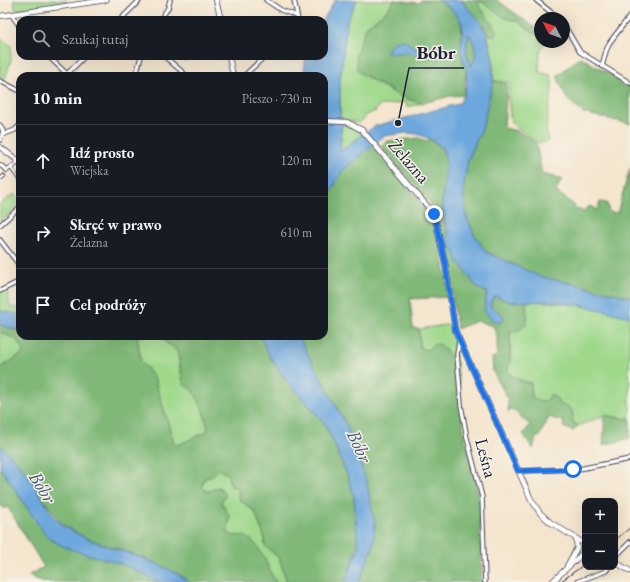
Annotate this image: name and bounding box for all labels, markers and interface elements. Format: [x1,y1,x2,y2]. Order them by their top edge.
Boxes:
north arrow [534,12,570,48]
search box [16,16,328,60]
icon: search [30,27,52,49]
text: Szukaj tutaj [62,29,128,48]
callout: Bóbr [409,37,464,68]
text: Bóbr [416,40,456,65]
text: 10 min [32,87,82,109]
text: Pieszo · 730 m [242,90,312,107]
street label: Żelazna [383,133,436,189]
text: Idź prosto [70,143,134,162]
icon: ahead [32,150,54,172]
text: 120 m [281,152,312,169]
text: Wiejska [70,162,108,179]
route end [425,205,443,223]
text: Skręć w prawo [70,215,162,234]
icon: right [32,222,54,244]
text: 610 m [281,224,312,241]
text: Żelazna [70,234,108,251]
icon: arrive [32,294,54,316]
text: Cel podróży [70,295,146,314]
water label: Bóbr [341,425,378,467]
street label: Leśna [470,436,503,481]
route start [564,460,582,478]
water label: Bóbr [23,466,62,509]
map controls [582,498,618,570]
button: + [582,498,618,534]
button: − [582,534,618,570]

